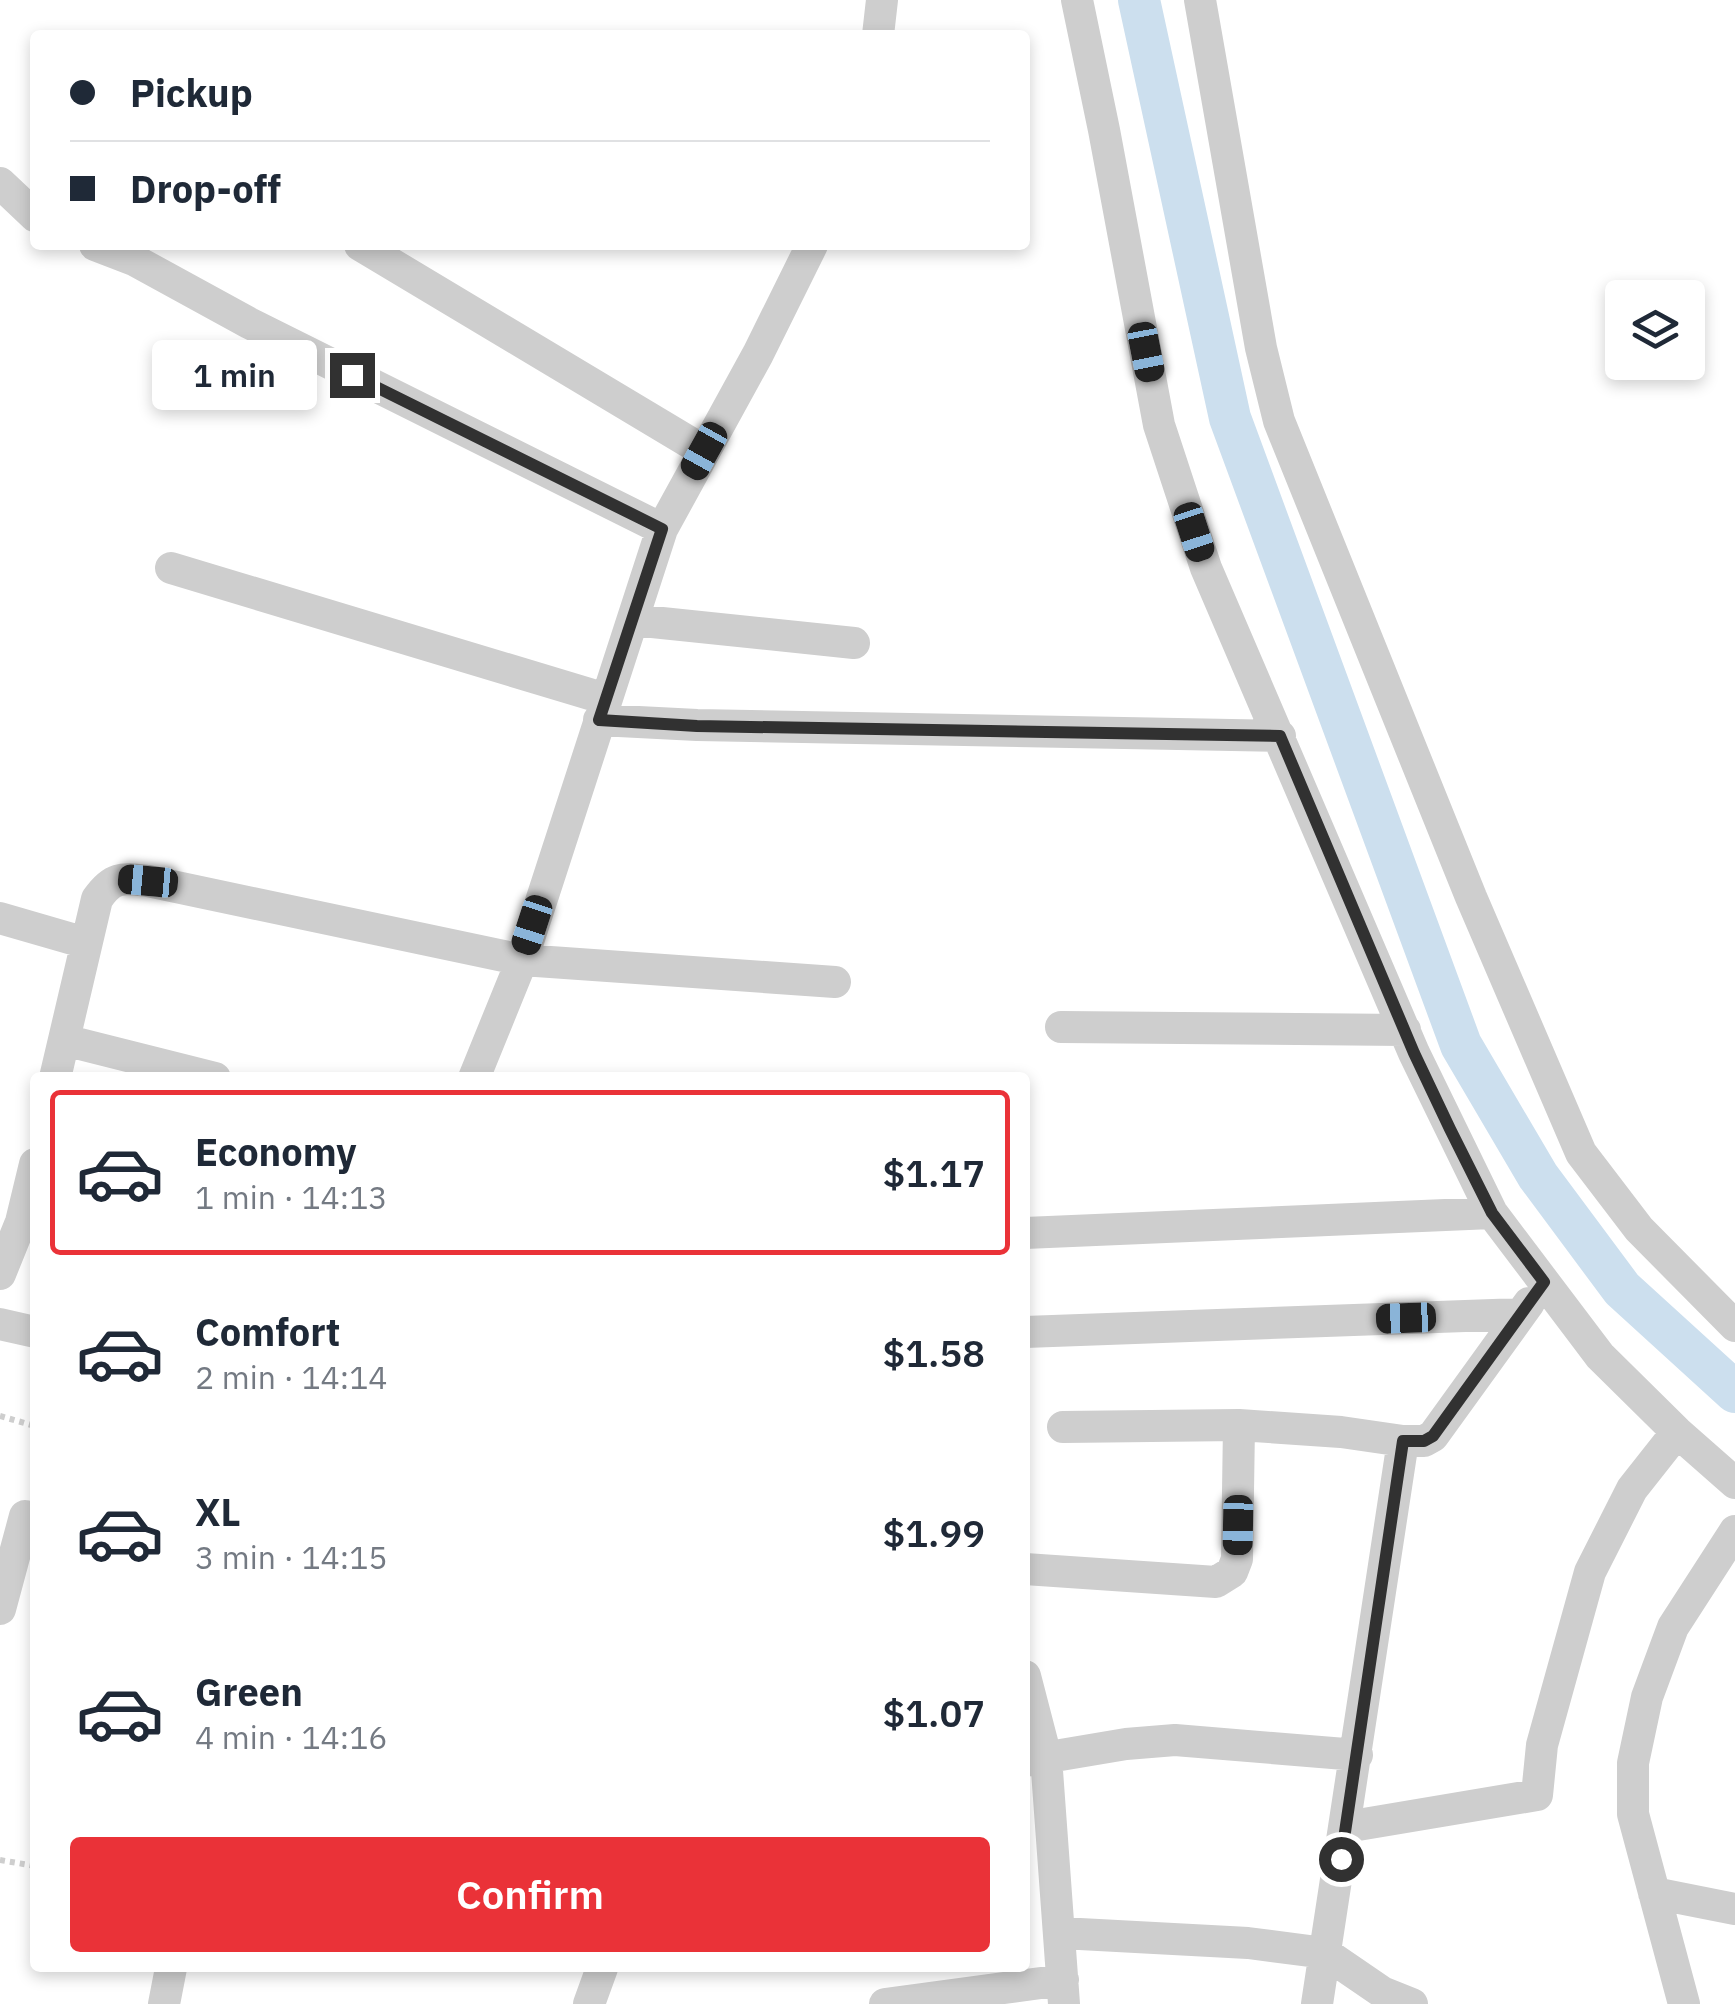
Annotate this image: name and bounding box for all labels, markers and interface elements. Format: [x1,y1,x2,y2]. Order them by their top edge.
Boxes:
text: Pickup [130,68,253,117]
text: Drop-off [130,164,281,213]
map controls [1605,280,1705,380]
button: layers [1605,280,1705,380]
car [1126,320,1166,384]
callout: 1 min [152,340,317,410]
route end [330,353,375,398]
text: 1 min [193,354,276,396]
car [676,417,732,485]
car [1170,499,1218,565]
car [117,863,179,899]
car [508,892,556,958]
text: Economy [195,1127,357,1176]
icon: car [75,1128,165,1218]
text: $1.17 [882,1148,985,1197]
text: 1 min · 14:13 [195,1176,388,1218]
car [1375,1302,1437,1334]
text: Comfort [195,1307,340,1356]
icon: car [75,1308,165,1398]
text: $1.58 [882,1328,985,1377]
text: 2 min · 14:14 [195,1356,388,1398]
text: XL [195,1487,241,1536]
icon: car [75,1488,165,1578]
car [1222,1495,1254,1555]
text: $1.99 [882,1508,985,1557]
text: 3 min · 14:15 [195,1536,388,1578]
text: Green [195,1667,303,1716]
icon: car [75,1668,165,1758]
text: $1.07 [882,1688,985,1737]
text: 4 min · 14:16 [195,1716,388,1758]
button: Confirm [70,1837,990,1952]
route start [1319,1837,1364,1882]

